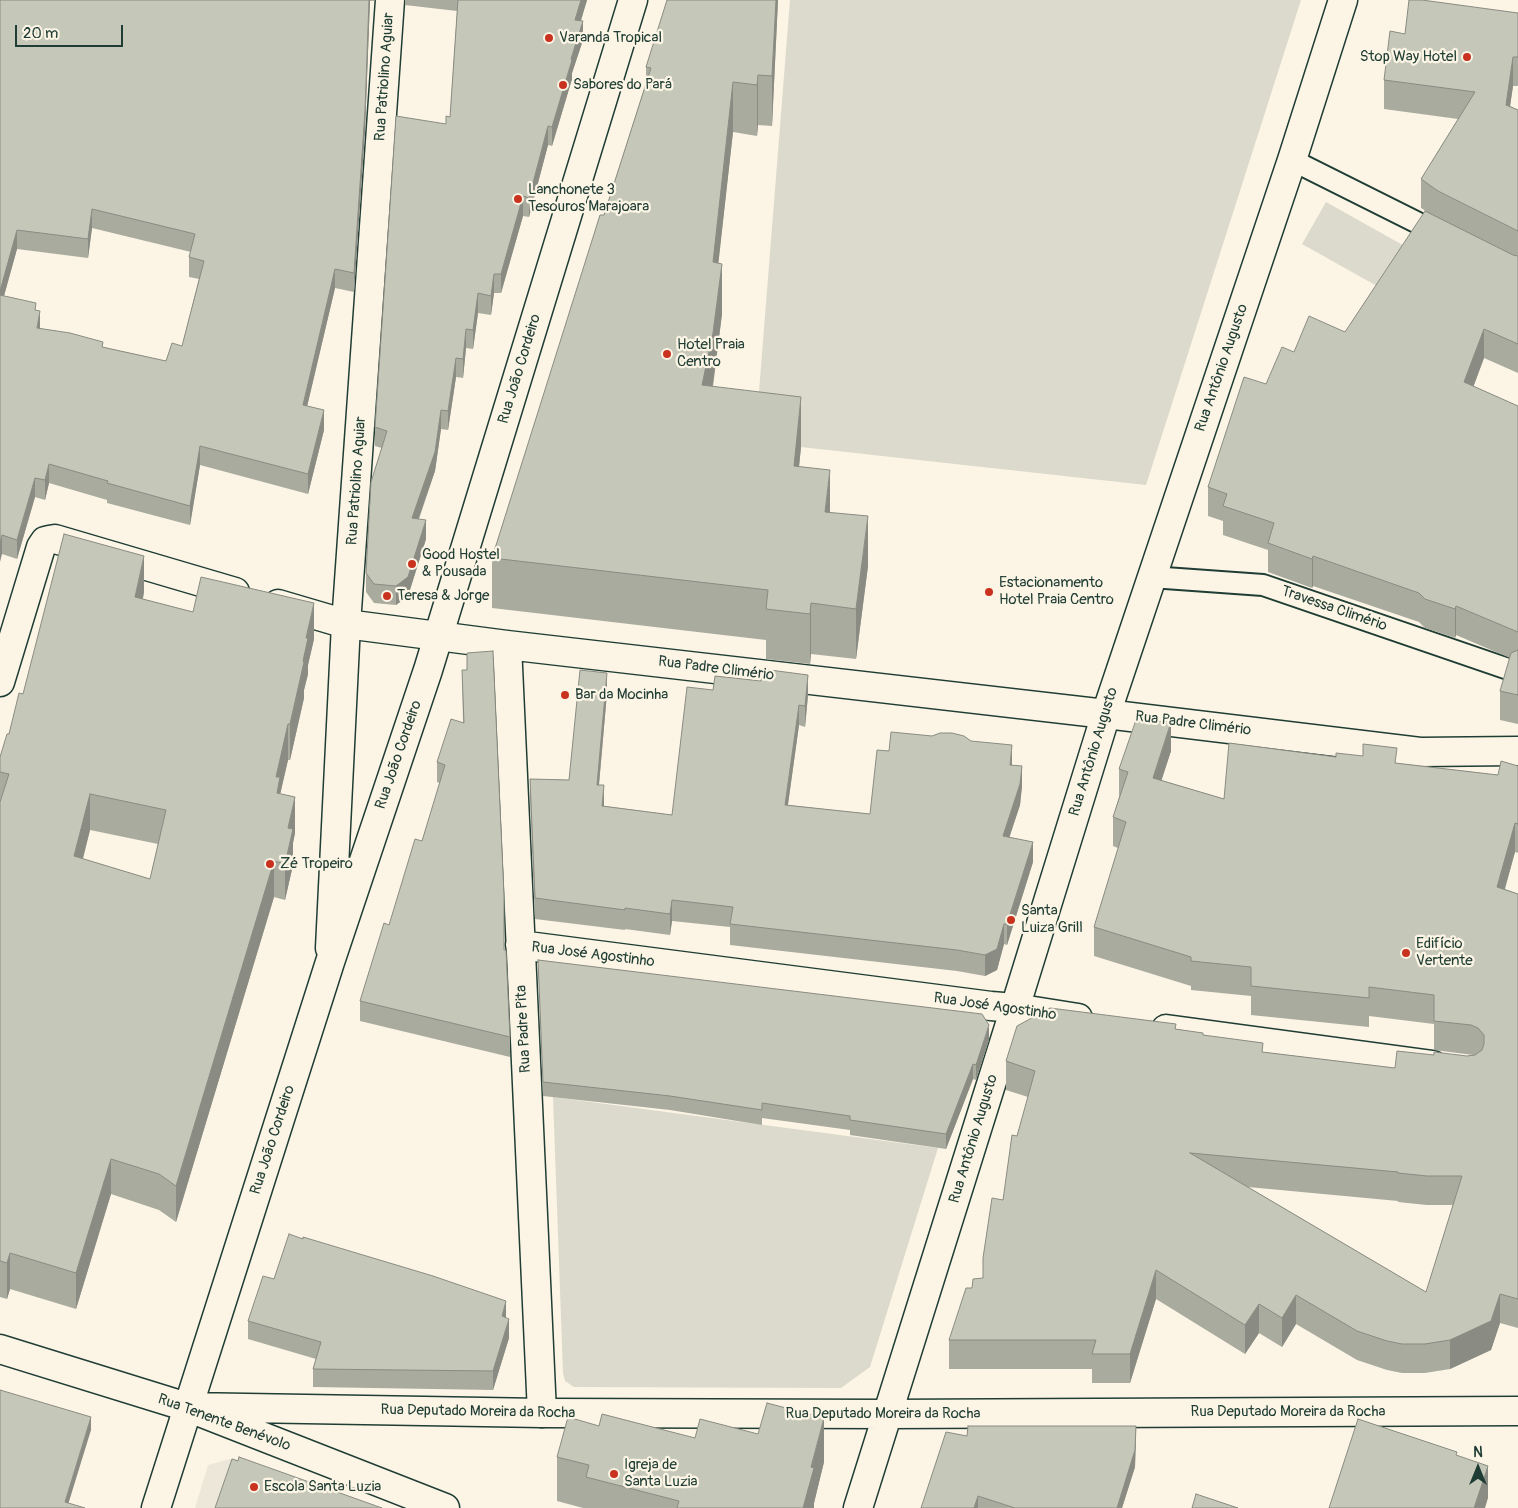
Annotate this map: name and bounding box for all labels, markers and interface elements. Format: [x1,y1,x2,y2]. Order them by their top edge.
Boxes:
street label: Rua Patriolino Aguiar [372,12,398,142]
scale bar [18,15,125,47]
text: 20 m [23,24,58,43]
place label: Varanda Tropical [559,29,662,47]
marker: Varanda Tropical [543,32,555,44]
place label: Stop Way Hotel [1360,48,1457,66]
marker: Stop Way Hotel [1461,51,1473,63]
place label: Sabores do Pará [573,76,672,94]
marker: Sabores do Pará [557,79,569,91]
place label: Lanchonete 3 Tesouros Marajoara [528,181,649,216]
marker: Lanchonete 3 Tesouros Marajoara [512,193,524,205]
street label: Rua Antônio Augusto [1192,302,1252,434]
street label: Rua João Cordeiro [495,312,545,426]
place label: Hotel Praia Centro [677,336,745,371]
marker: Hotel Praia Centro [661,348,673,360]
street label: Rua Patriolino Aguiar [344,416,370,546]
place label: Good Hostel & Pousada [422,546,500,581]
marker: Good Hostel & Pousada [406,558,418,570]
place label: Estacionamento Hotel Praia Centro [999,574,1114,609]
street label: Travessa Climério [1279,583,1389,635]
marker: Estacionamento Hotel Praia Centro [983,586,995,598]
place label: Teresa & Jorge [397,587,489,605]
marker: Teresa & Jorge [381,590,393,602]
street label: Rua Padre Climério [657,653,775,685]
street label: Rua Antônio Augusto [1066,685,1122,819]
place label: Bar da Mocinha [575,686,668,704]
marker: Bar da Mocinha [559,689,571,701]
street label: Rua João Cordeiro [372,698,426,812]
street label: Rua Padre Climério [1134,708,1252,740]
place label: Zé Tropeiro [280,855,353,873]
marker: Zé Tropeiro [264,858,276,870]
place label: Santa Luiza Grill [1021,902,1083,937]
marker: Santa Luiza Grill [1005,914,1017,926]
place label: Edifício Vertente [1416,935,1473,970]
street label: Rua José Agostinho [530,939,656,971]
marker: Edifício Vertente [1400,947,1412,959]
street label: Rua Padre Pita [513,985,535,1073]
street label: Rua José Agostinho [932,989,1058,1025]
street label: Rua Antônio Augusto [946,1072,1002,1206]
street label: Rua João Cordeiro [247,1083,299,1197]
street label: Rua Tenente Benévolo [155,1391,293,1455]
street label: Rua Deputado Moreira da Rocha [380,1401,576,1423]
street label: Rua Deputado Moreira da Rocha [1191,1403,1385,1421]
street label: Rua Deputado Moreira da Rocha [786,1405,980,1423]
north arrow [1453,1443,1503,1493]
text: N [1473,1444,1483,1461]
place label: Igreja de Santa Luzia [624,1456,697,1491]
marker: Igreja de Santa Luzia [608,1468,620,1480]
place label: Escola Santa Luzia [264,1478,381,1496]
marker: Escola Santa Luzia [248,1481,260,1493]

